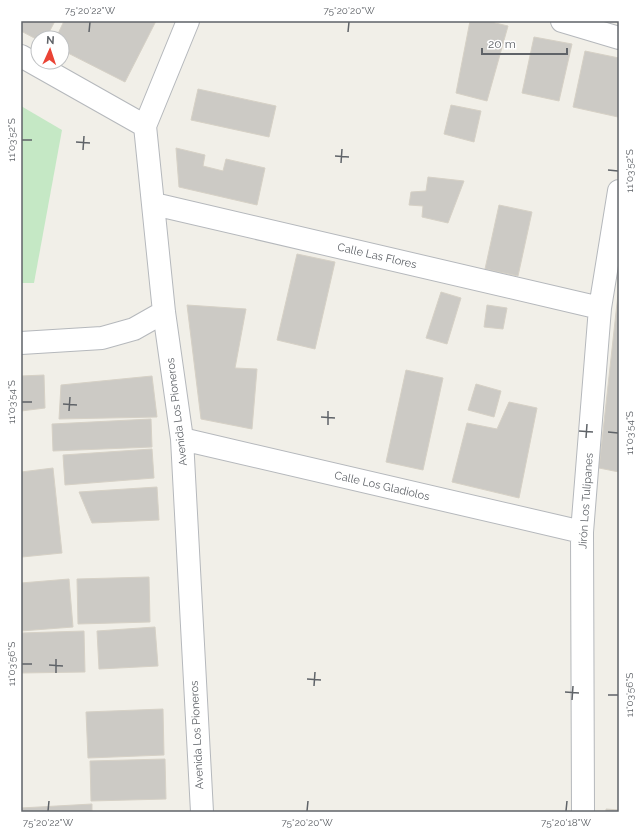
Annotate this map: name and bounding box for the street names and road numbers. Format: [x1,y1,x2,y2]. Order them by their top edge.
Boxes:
street label: Calle Las Flores [336,241,418,271]
street label: Avenida Los Pioneros [164,357,190,467]
street label: Jirón Los Tulipanes [576,452,596,550]
street label: Calle Los Gladiolos [333,469,431,503]
street label: Avenida Los Pioneros [188,680,206,790]

